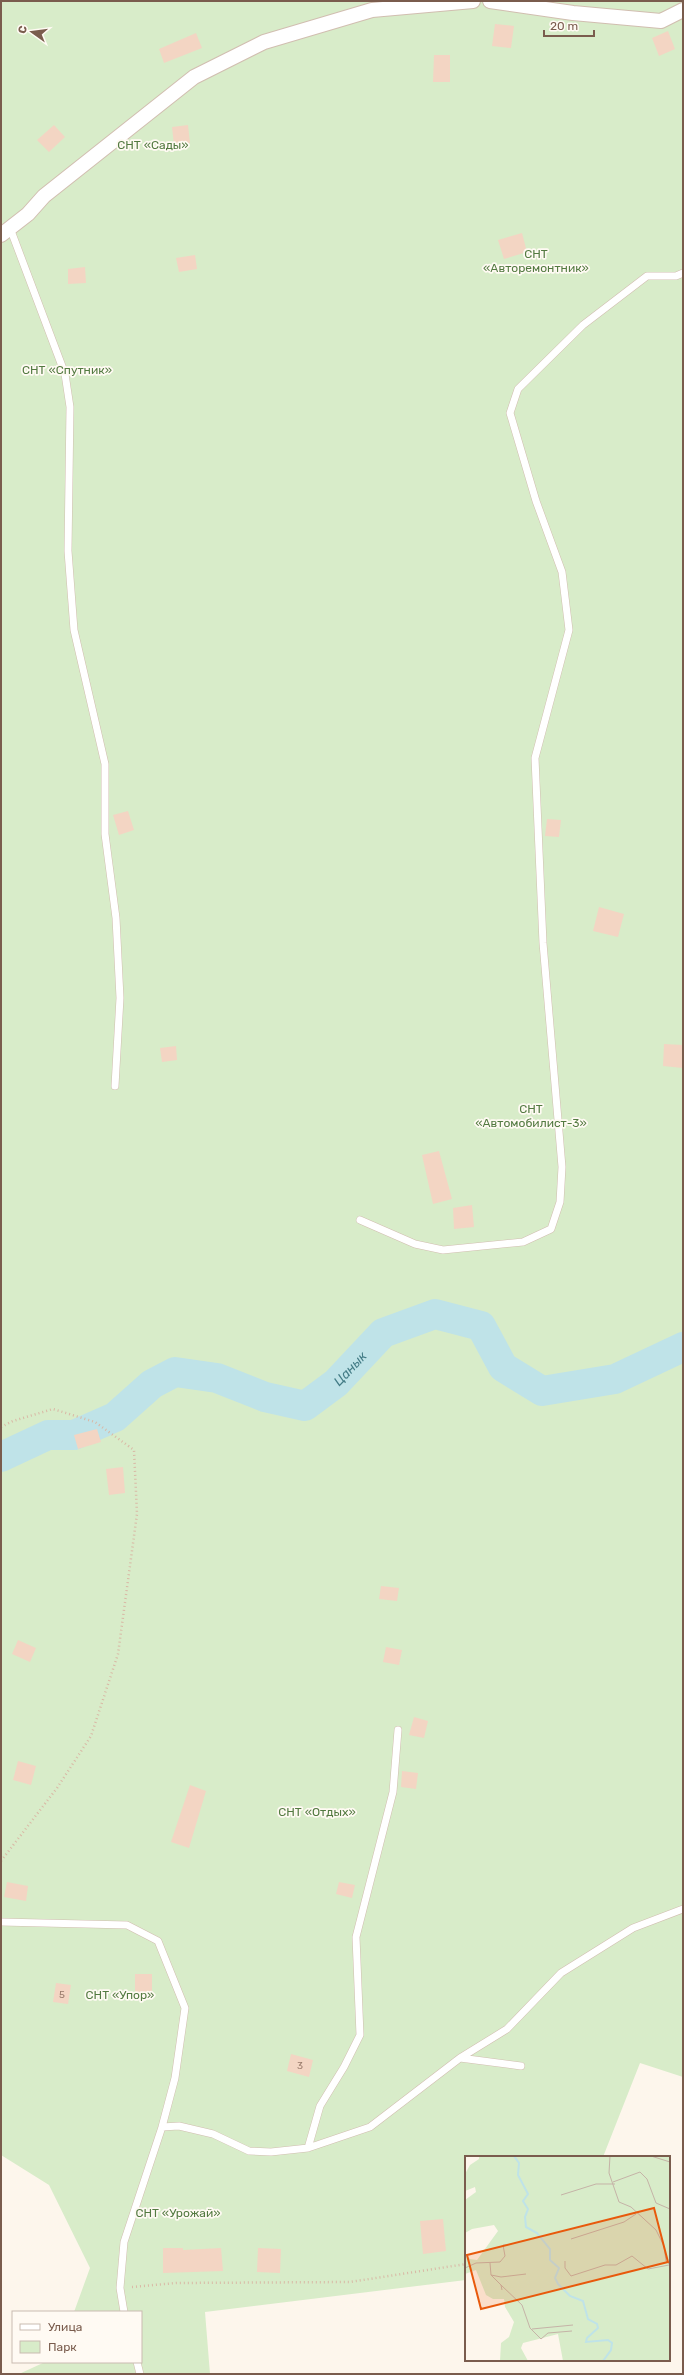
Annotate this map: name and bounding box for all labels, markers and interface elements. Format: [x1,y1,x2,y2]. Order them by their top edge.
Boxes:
north arrow [12,12,52,52]
scale bar [544,12,594,38]
text: 20 m [550,19,578,33]
text: С [16,24,30,35]
park label: СНТ «Сады» [117,138,189,152]
park label: СНТ «Авторемонтник» [483,247,589,275]
park label: СНТ «Спутник» [22,363,112,377]
park label: СНТ «Автомобилист-3» [475,1102,587,1130]
water label: Цанык [331,1348,370,1389]
park label: СНТ «Отдых» [278,1805,356,1819]
park label: СНТ «Упор» [86,1988,154,2002]
house number: 5 [59,1989,65,2001]
house number: 3 [297,2060,303,2072]
inset map [465,2156,670,2361]
park label: СНТ «Урожай» [135,2206,221,2220]
legend [12,2311,142,2363]
text: Улица [48,2320,82,2334]
text: Парк [48,2340,77,2354]

